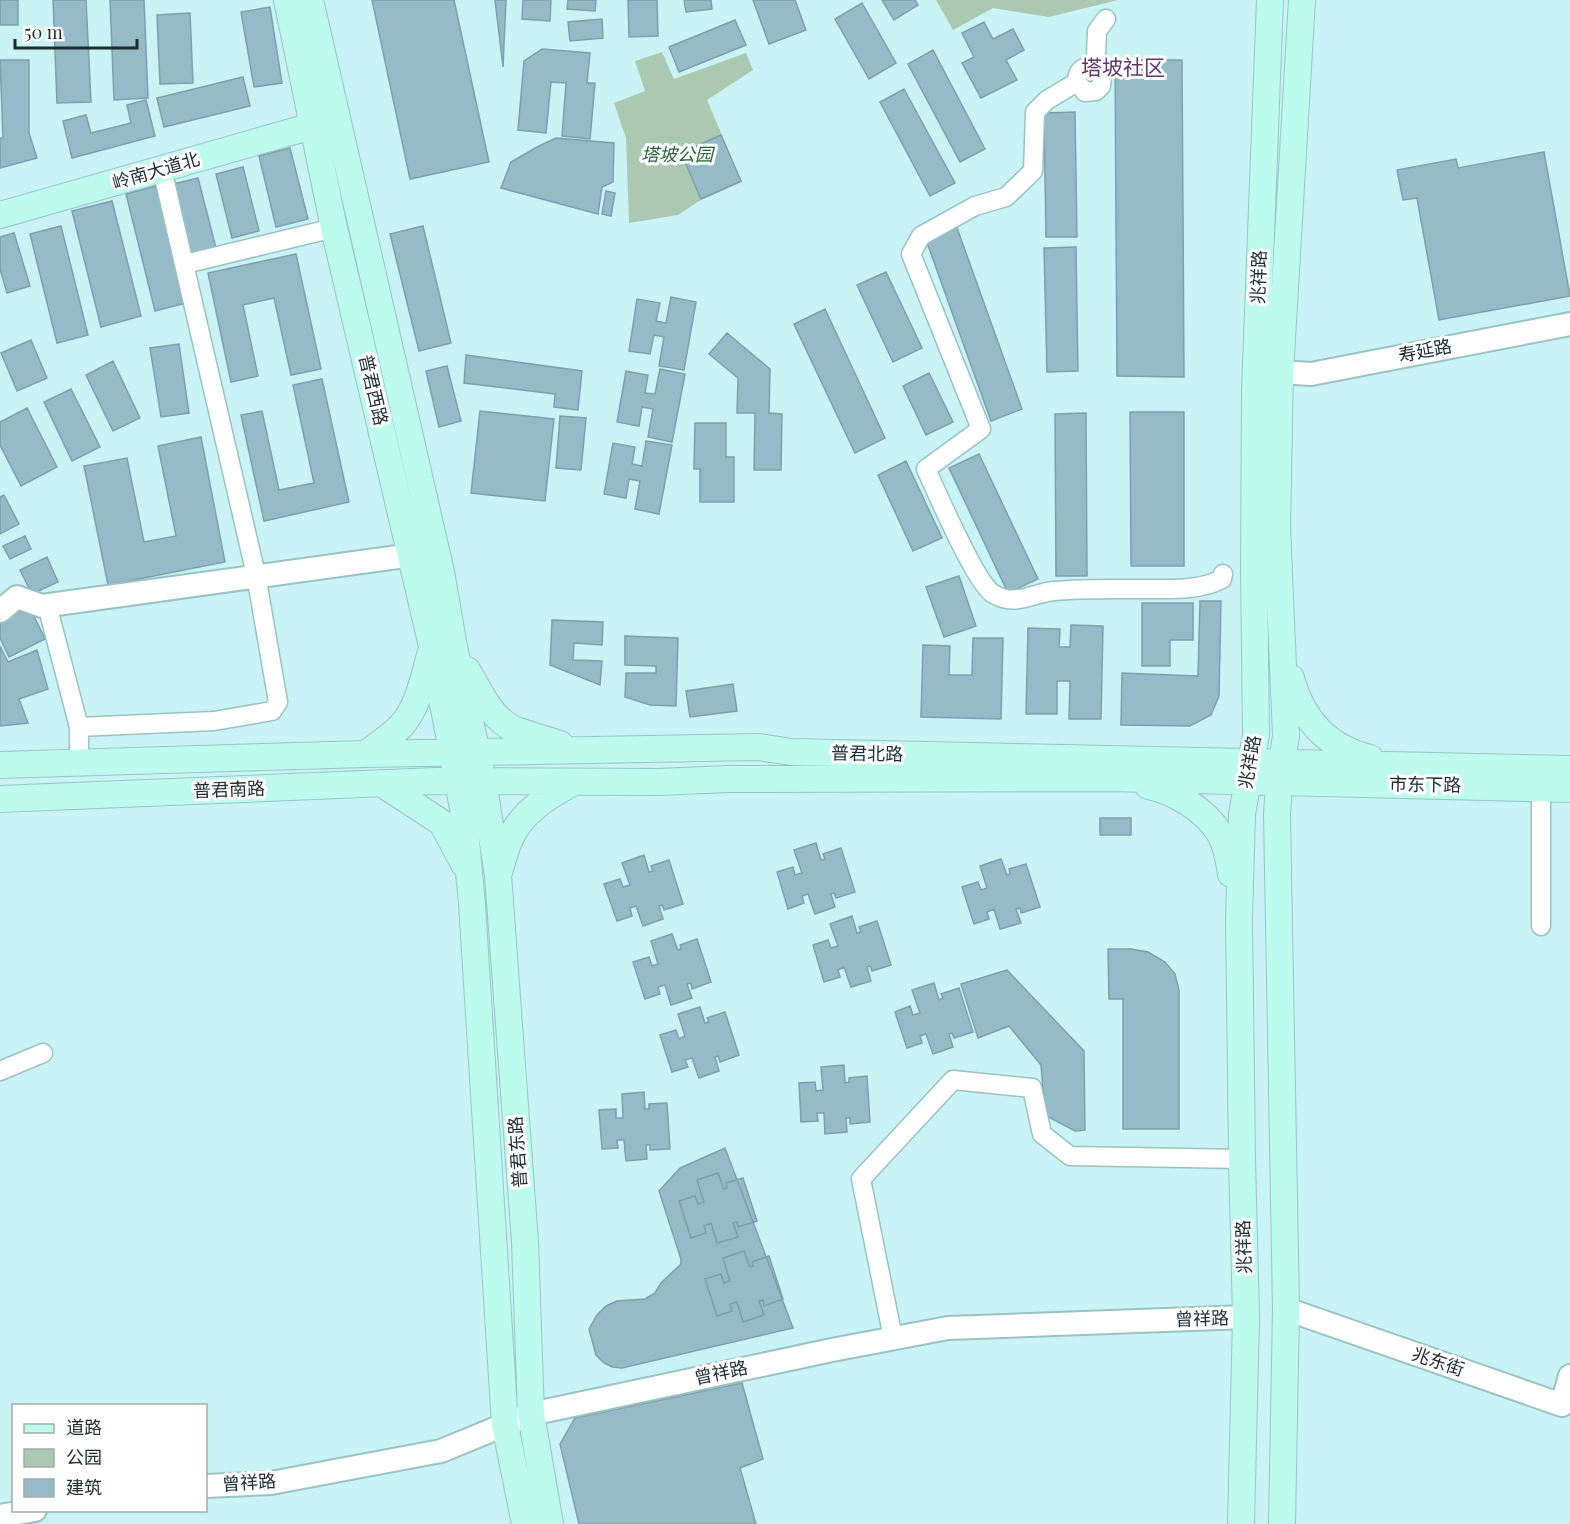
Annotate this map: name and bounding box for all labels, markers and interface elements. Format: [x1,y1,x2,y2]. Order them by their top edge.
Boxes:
scale bar [15,12,136,50]
text: 50 m [24,20,63,44]
district label: 塔坡社区 [1081,52,1165,80]
park label: 塔坡公园 [641,142,716,166]
street label: 岭南大道北 [109,146,202,194]
street label: 兆祥路 [1245,250,1271,304]
street label: 寿延路 [1396,333,1454,367]
street label: 普君西路 [354,352,394,428]
street label: 兆祥路 [1233,733,1266,790]
street label: 普君北路 [831,740,903,766]
street label: 市东下路 [1389,771,1461,797]
street label: 普君南路 [193,776,265,802]
street label: 普君东路 [503,1115,531,1189]
street label: 兆祥路 [1230,1220,1256,1274]
street label: 曾祥路 [1175,1305,1229,1331]
street label: 兆东街 [1409,1341,1468,1381]
street label: 曾祥路 [692,1355,750,1389]
legend [12,1404,207,1512]
text: 道路 [66,1415,102,1439]
text: 公园 [66,1445,102,1469]
street label: 曾祥路 [221,1468,277,1496]
text: 建筑 [66,1475,102,1499]

